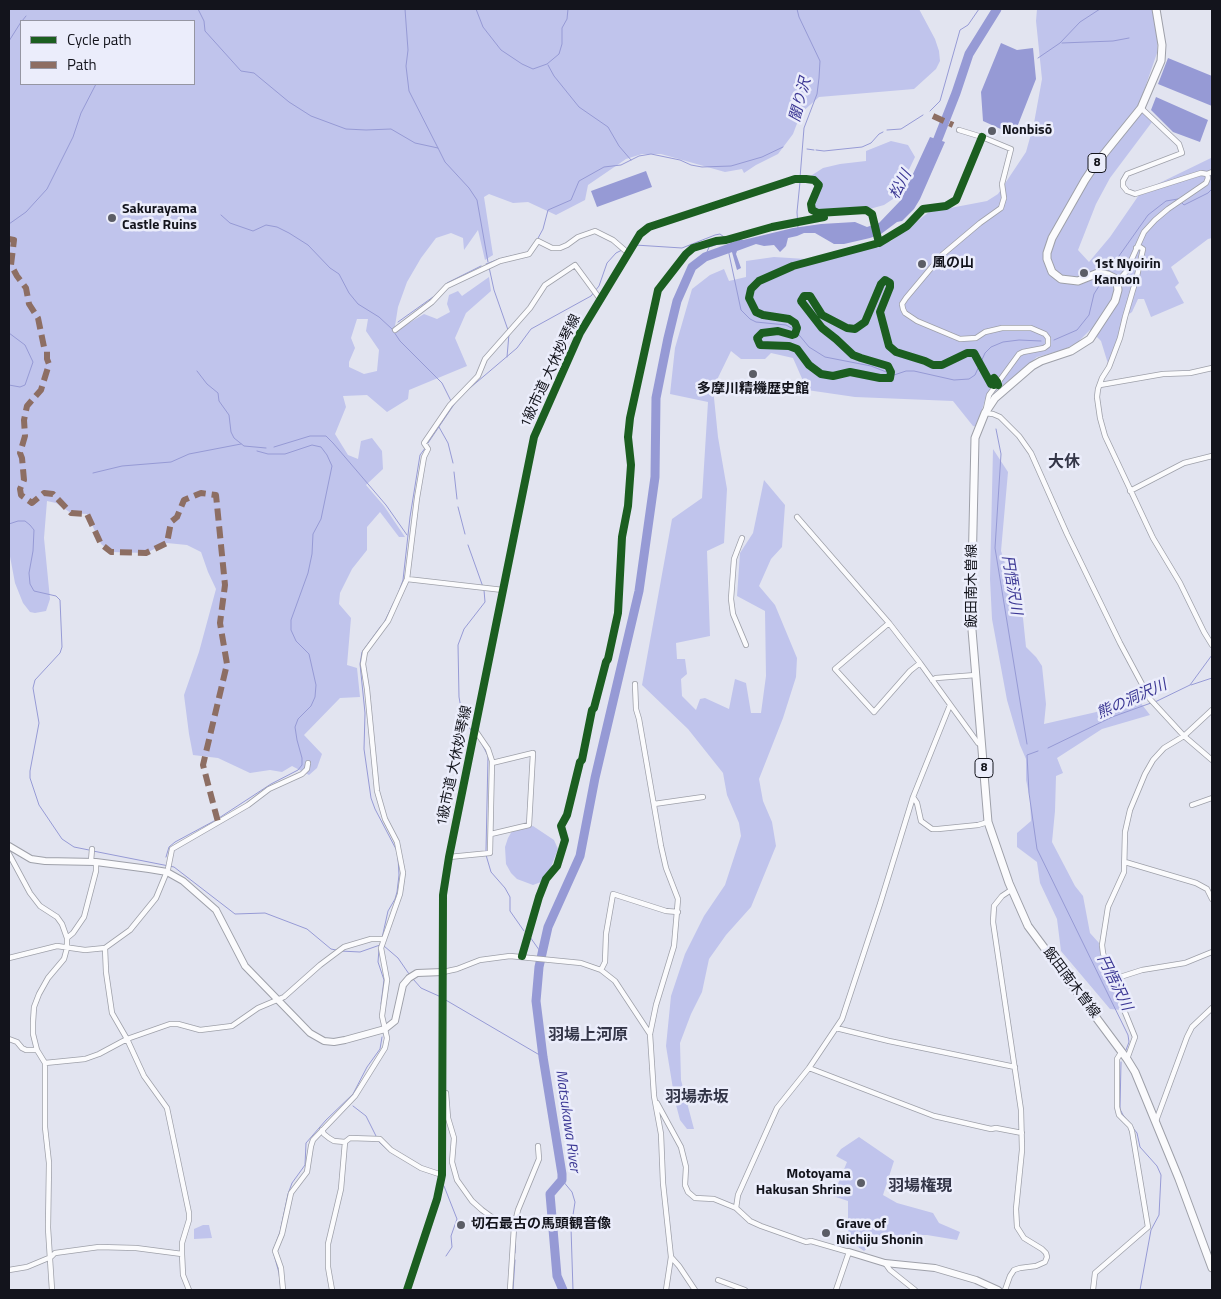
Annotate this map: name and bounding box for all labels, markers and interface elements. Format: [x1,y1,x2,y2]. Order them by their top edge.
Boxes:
legend [20,20,195,85]
text: Cycle path [67,28,132,51]
text: Path [67,53,97,76]
water label: 闇り沢 [786,76,816,124]
place label: Nonbisō [1002,123,1052,139]
marker: Nonbisō [986,125,998,137]
road number: 8 [1088,154,1106,172]
water label: 松川 [886,168,916,202]
place label: Sakurayama Castle Ruins [122,202,197,234]
marker: Sakurayama Castle Ruins [106,212,118,224]
place label: 風の山 [932,256,974,272]
place label: 1st Nyoirin Kannon [1094,257,1161,290]
marker: 風の山 [916,258,928,270]
marker: 1st Nyoirin Kannon [1078,267,1090,279]
street label: 1級市道 大休妙琴線 [517,312,585,430]
marker: 多摩川精機歴史館 [747,368,759,380]
place label: 多摩川精機歴史館 [697,382,809,398]
district label: 大休 [1048,453,1080,473]
street label: 飯田南木曽線 [965,544,981,628]
water label: 円悟沢川 [997,554,1025,616]
water label: 熊の洞沢川 [1094,677,1170,723]
street label: 1級市道 大休妙琴線 [434,704,476,828]
road number: 8 [975,758,993,778]
street label: 飯田南木曽線 [1039,944,1103,1022]
water label: 円悟沢川 [1093,952,1135,1014]
district label: 羽場上河原 [548,1026,628,1046]
water label: Matsukawa River [551,1069,583,1173]
district label: 羽場赤坂 [665,1088,729,1108]
place label: Motoyama Hakusan Shrine [756,1167,851,1200]
marker: Motoyama Hakusan Shrine [855,1177,867,1189]
district label: 羽場権現 [888,1177,952,1197]
place label: 切石最古の馬頭観音像 [471,1217,611,1233]
place label: Grave of Nichiju Shonin [836,1217,923,1250]
marker: 切石最古の馬頭観音像 [455,1219,467,1231]
marker: Grave of Nichiju Shonin [820,1227,832,1239]

